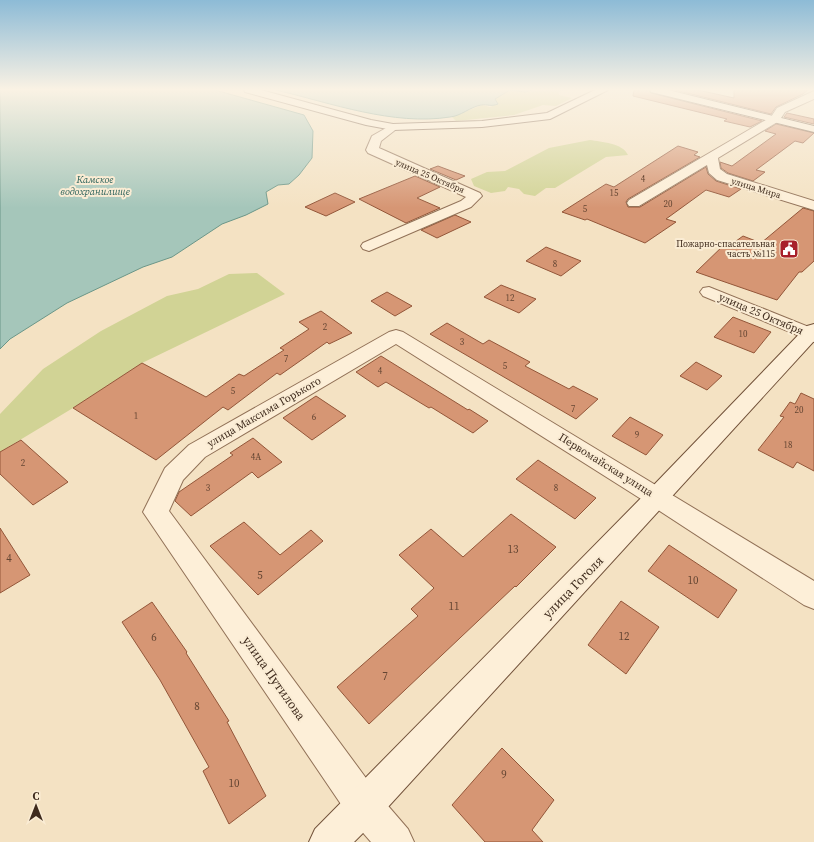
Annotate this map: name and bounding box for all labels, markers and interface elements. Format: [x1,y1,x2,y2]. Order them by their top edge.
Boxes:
street label: улица 25 Октября [394,156,467,196]
water label: Камское водохранилище [60,173,130,198]
house number: 4 [641,173,646,185]
street label: улица Мира [730,175,783,201]
house number: 15 [609,187,619,199]
house number: 20 [663,198,673,210]
house number: 5 [583,203,588,215]
place label: Пожарно-спасательная часть №115 [676,238,775,260]
public building icon: Пожарно-спасательная часть №115 [778,238,800,260]
house number: 8 [553,258,558,270]
street label: улица 25 Октября [716,289,806,339]
house number: 12 [505,292,515,304]
house number: 2 [323,321,328,333]
house number: 10 [738,328,748,340]
house number: 3 [460,336,465,348]
house number: 7 [284,353,289,365]
house number: 5 [503,360,508,372]
house number: 4 [378,365,383,377]
street label: улица Максима Горького [204,373,324,451]
house number: 5 [231,385,236,397]
house number: 7 [571,403,576,415]
house number: 20 [794,404,804,416]
house number: 1 [134,410,138,422]
house number: 6 [312,411,317,423]
house number: 9 [635,429,640,441]
street label: Первомайская улица [556,430,656,500]
house number: 18 [783,439,793,451]
house number: 4А [251,451,261,463]
house number: 2 [21,457,26,469]
house number: 3 [206,482,211,494]
house number: 8 [554,482,559,494]
house number: 13 [508,542,519,557]
house number: 4 [6,551,12,566]
street label: улица Гоголя [539,552,607,622]
house number: 5 [257,568,263,583]
house number: 10 [688,573,699,588]
house number: 11 [449,599,460,614]
house number: 12 [619,629,630,644]
house number: 6 [151,630,157,645]
street label: улица Путилова [239,633,310,724]
house number: 7 [382,669,388,684]
house number: 8 [194,699,200,714]
house number: 9 [501,767,507,782]
house number: 10 [229,776,240,791]
north arrow [16,786,56,826]
text: С [33,789,40,804]

